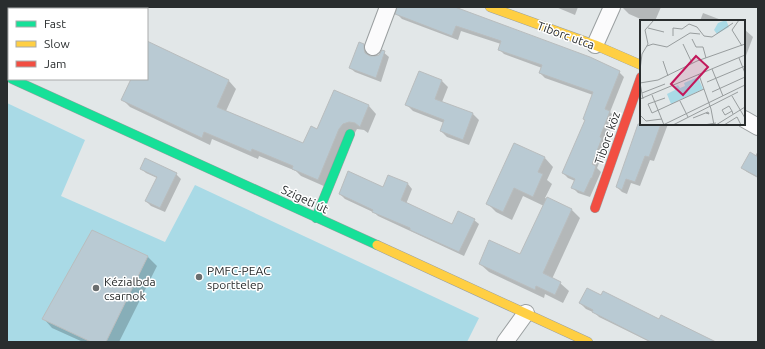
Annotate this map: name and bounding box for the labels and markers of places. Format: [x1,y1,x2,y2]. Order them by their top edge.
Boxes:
place label: PMFC-PEAC sporttelep [207,264,271,291]
marker: PMFC-PEAC sporttelep [194,272,204,282]
place label: Kézialbda csarnok [104,275,156,302]
marker: Kézialbda csarnok [91,283,101,293]

